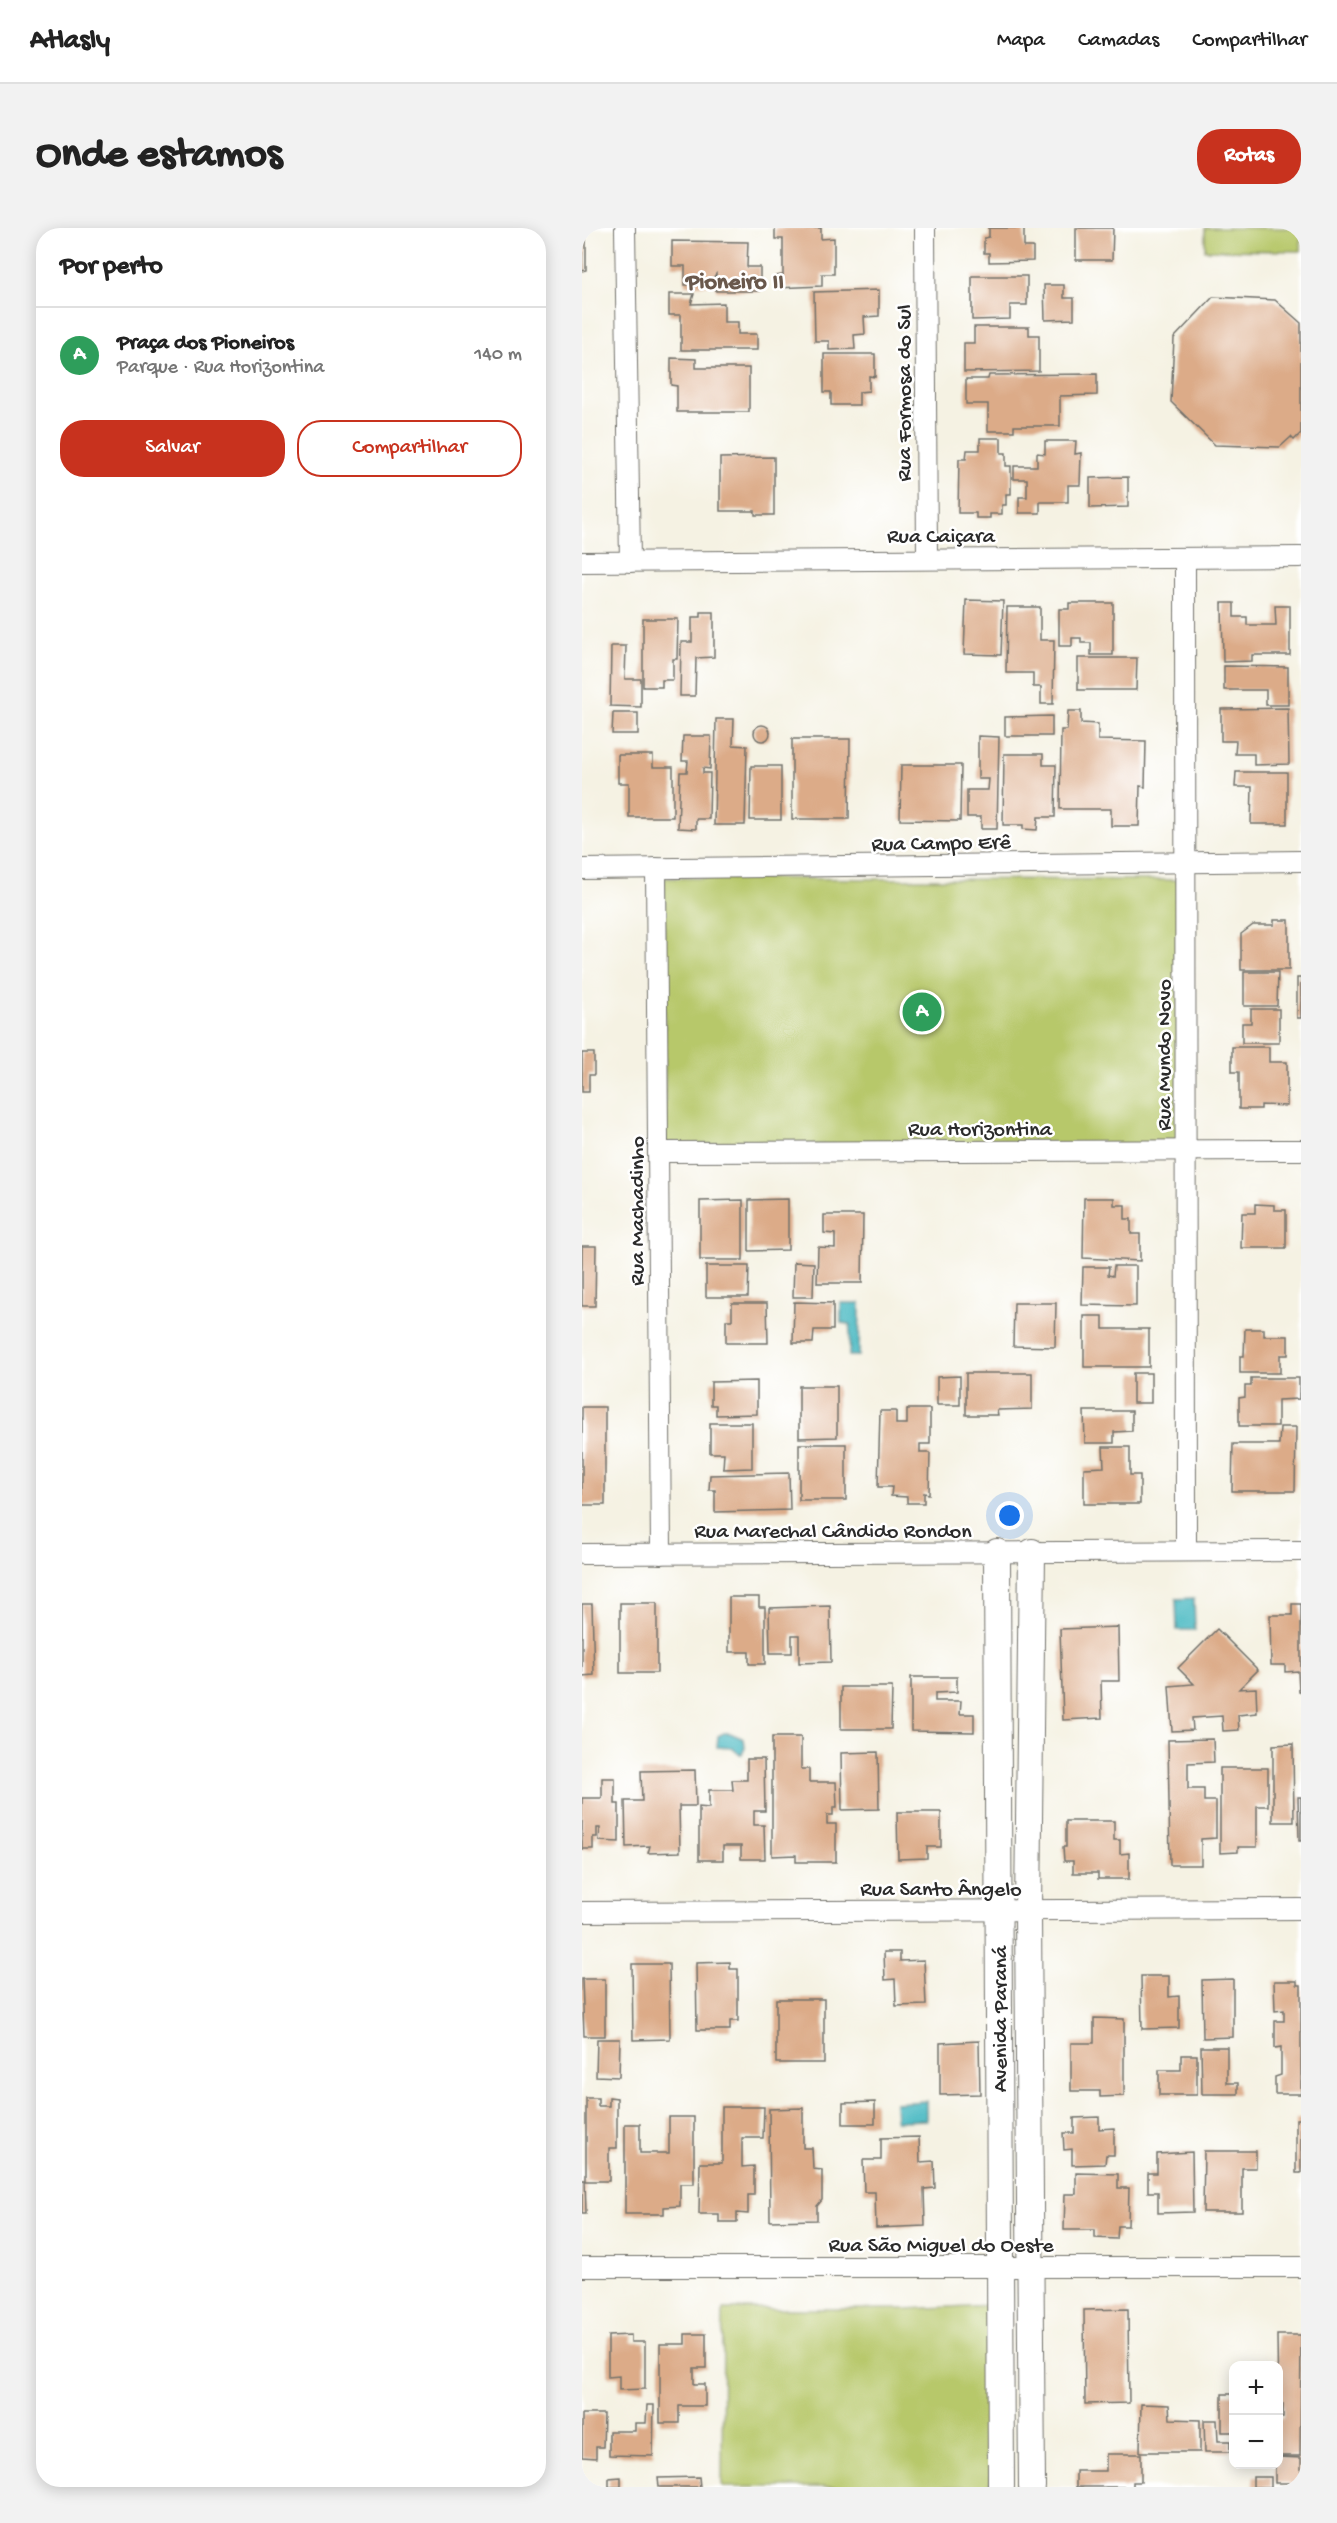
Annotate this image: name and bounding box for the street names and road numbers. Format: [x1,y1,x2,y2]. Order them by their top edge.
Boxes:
street label: Rua Formosa do Sul [893,304,919,482]
street label: Rua Caiçara [887,525,996,551]
street label: Rua Campo Erê [871,831,1012,859]
street label: Rua Mundo Novo [1153,979,1179,1131]
street label: Rua Horizontina [908,1118,1053,1144]
street label: Rua Machadinho [626,1136,652,1286]
street label: Rua Marechal Cândido Rondon [694,1520,972,1546]
street label: Rua Santo Ângelo [860,1878,1022,1904]
street label: Avenida Paraná [989,1945,1015,2092]
street label: Rua São Miguel do Oeste [828,2234,1054,2260]

